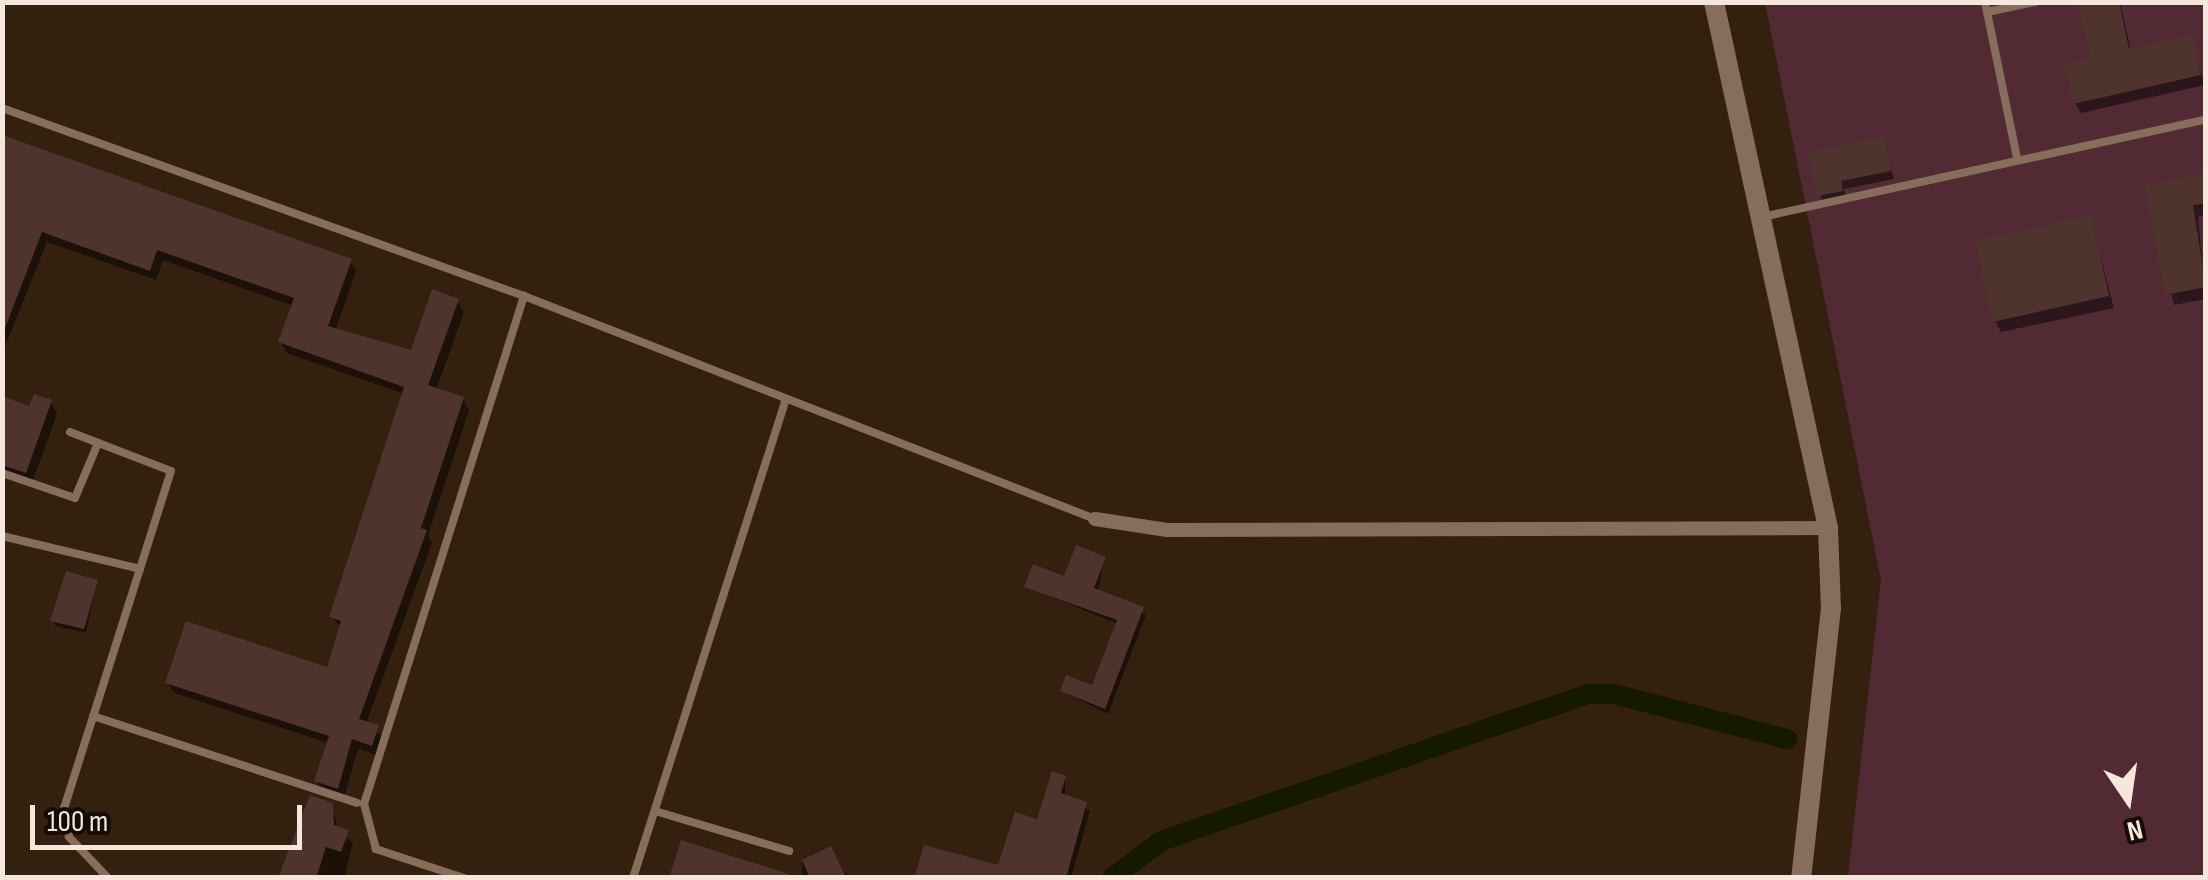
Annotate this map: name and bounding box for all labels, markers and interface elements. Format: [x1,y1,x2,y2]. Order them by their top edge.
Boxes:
north arrow [2078,750,2178,850]
scale bar [35,785,308,847]
text: 100 m [47,804,108,840]
text: N [2124,812,2146,847]

